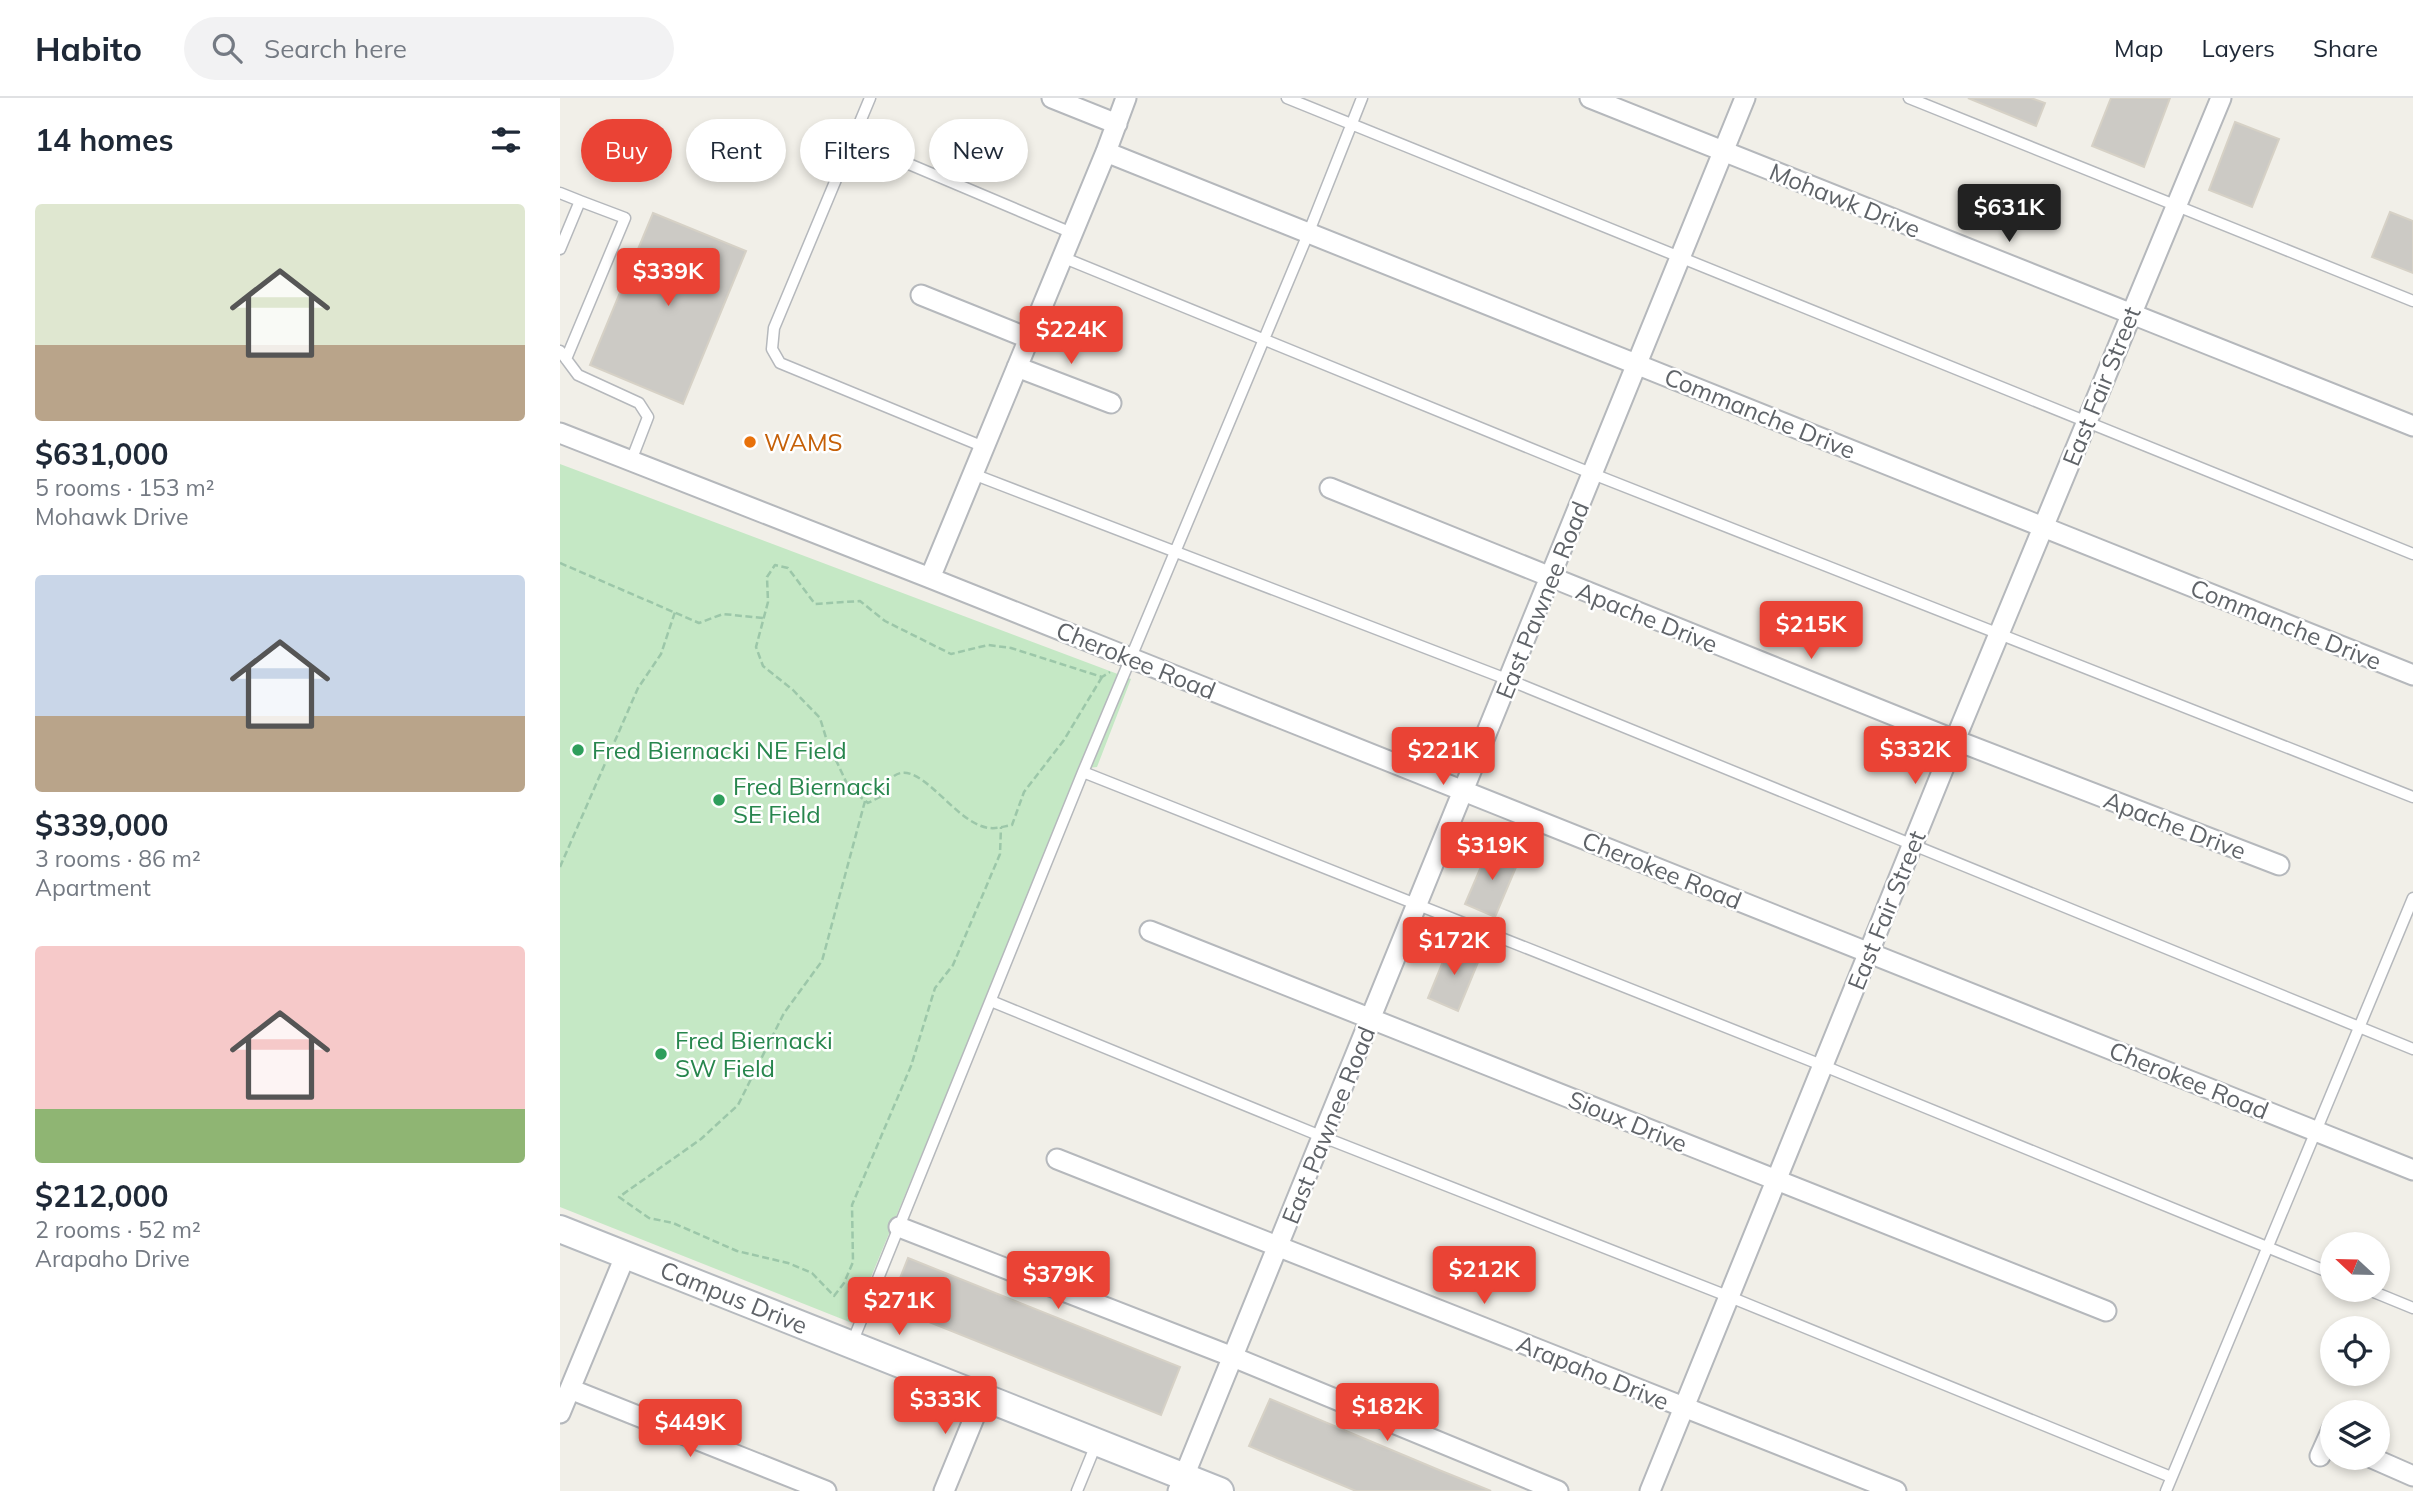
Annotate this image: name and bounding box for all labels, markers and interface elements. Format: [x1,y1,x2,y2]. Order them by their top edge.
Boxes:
search box [184,17,674,80]
text: Habito [35,28,142,69]
icon: search [208,29,246,67]
text: Search here [264,32,407,65]
text: Map [2114,33,2163,63]
text: Layers [2201,33,2275,63]
text: Share [2313,33,2378,63]
chip: Buy [581,119,672,182]
chip: Rent [686,119,786,182]
chip: Filters [800,119,915,182]
chip: New [929,119,1028,182]
text: 14 homes [35,121,174,159]
icon: filters [487,121,525,159]
street label: Mohawk Drive [1765,156,1925,244]
pin: $631K [1960,184,2058,244]
text: $631K [1974,192,2044,221]
pin: $339K [619,248,717,308]
icon: home [217,250,343,376]
text: $339K [633,256,703,285]
street label: East Fair Street [2055,302,2147,470]
pin: $224K [1022,306,1120,366]
text: $224K [1036,314,1106,343]
street label: Commanche Drive [1660,361,1860,465]
place label: WAMS [764,427,843,457]
marker: WAMS [742,434,758,450]
text: $631,000 [35,435,168,473]
text: 5 rooms · 153 m² [35,473,215,502]
street label: East Pawnee Road [1489,497,1595,703]
text: Mohawk Drive [35,502,188,531]
street label: Commanche Drive [2186,572,2386,676]
street label: Apache Drive [1572,575,1722,659]
pin: $215K [1762,602,1860,661]
text: $215K [1776,609,1846,638]
street label: Cherokee Road [1052,614,1220,706]
icon: home [217,621,343,747]
pin: $332K [1866,726,1964,786]
pin: $221K [1394,728,1492,787]
text: $332K [1880,734,1950,763]
place label: Fred Biernacki NE Field [592,735,847,765]
text: $221K [1408,735,1478,764]
marker: Fred Biernacki NE Field [570,742,586,758]
place label: Fred Biernacki SE Field [733,771,891,829]
street label: Apache Drive [2100,784,2250,866]
marker: Fred Biernacki SE Field [711,792,727,808]
text: $339,000 [35,806,168,844]
pin: $319K [1443,822,1541,882]
street label: Cherokee Road [1578,824,1746,916]
street label: East Fair Street [1840,826,1932,994]
text: $319K [1457,830,1527,859]
text: 3 rooms · 86 m² [35,844,201,873]
text: Apartment [35,873,151,902]
pin: $172K [1405,918,1503,977]
text: $172K [1419,925,1489,954]
icon: home [217,992,343,1118]
street label: East Pawnee Road [1275,1022,1381,1228]
place label: Fred Biernacki SW Field [675,1025,833,1083]
street label: Cherokee Road [2105,1034,2273,1126]
marker: Fred Biernacki SW Field [653,1046,669,1062]
street label: Sioux Drive [1564,1084,1692,1158]
text: $212,000 [35,1177,168,1215]
text: 2 rooms · 52 m² [35,1215,201,1244]
north arrow [2320,1232,2390,1302]
map controls [2320,1232,2390,1470]
text: Arapaho Drive [35,1244,190,1273]
pin: $212K [1435,1246,1533,1306]
pin: $379K [1009,1252,1107,1311]
street label: Campus Drive [656,1254,812,1340]
text: $212K [1449,1254,1519,1283]
text: $379K [1023,1259,1093,1288]
pin: $271K [850,1278,948,1337]
text: $271K [864,1285,934,1314]
button: locate [2320,1316,2390,1386]
street label: Arapaho Drive [1513,1328,1673,1416]
pin: $333K [896,1376,994,1436]
text: $333K [910,1384,980,1413]
pin: $182K [1338,1384,1436,1443]
text: $182K [1352,1391,1422,1420]
pin: $449K [641,1400,739,1459]
button: layers [2320,1400,2390,1470]
text: $449K [655,1407,725,1436]

